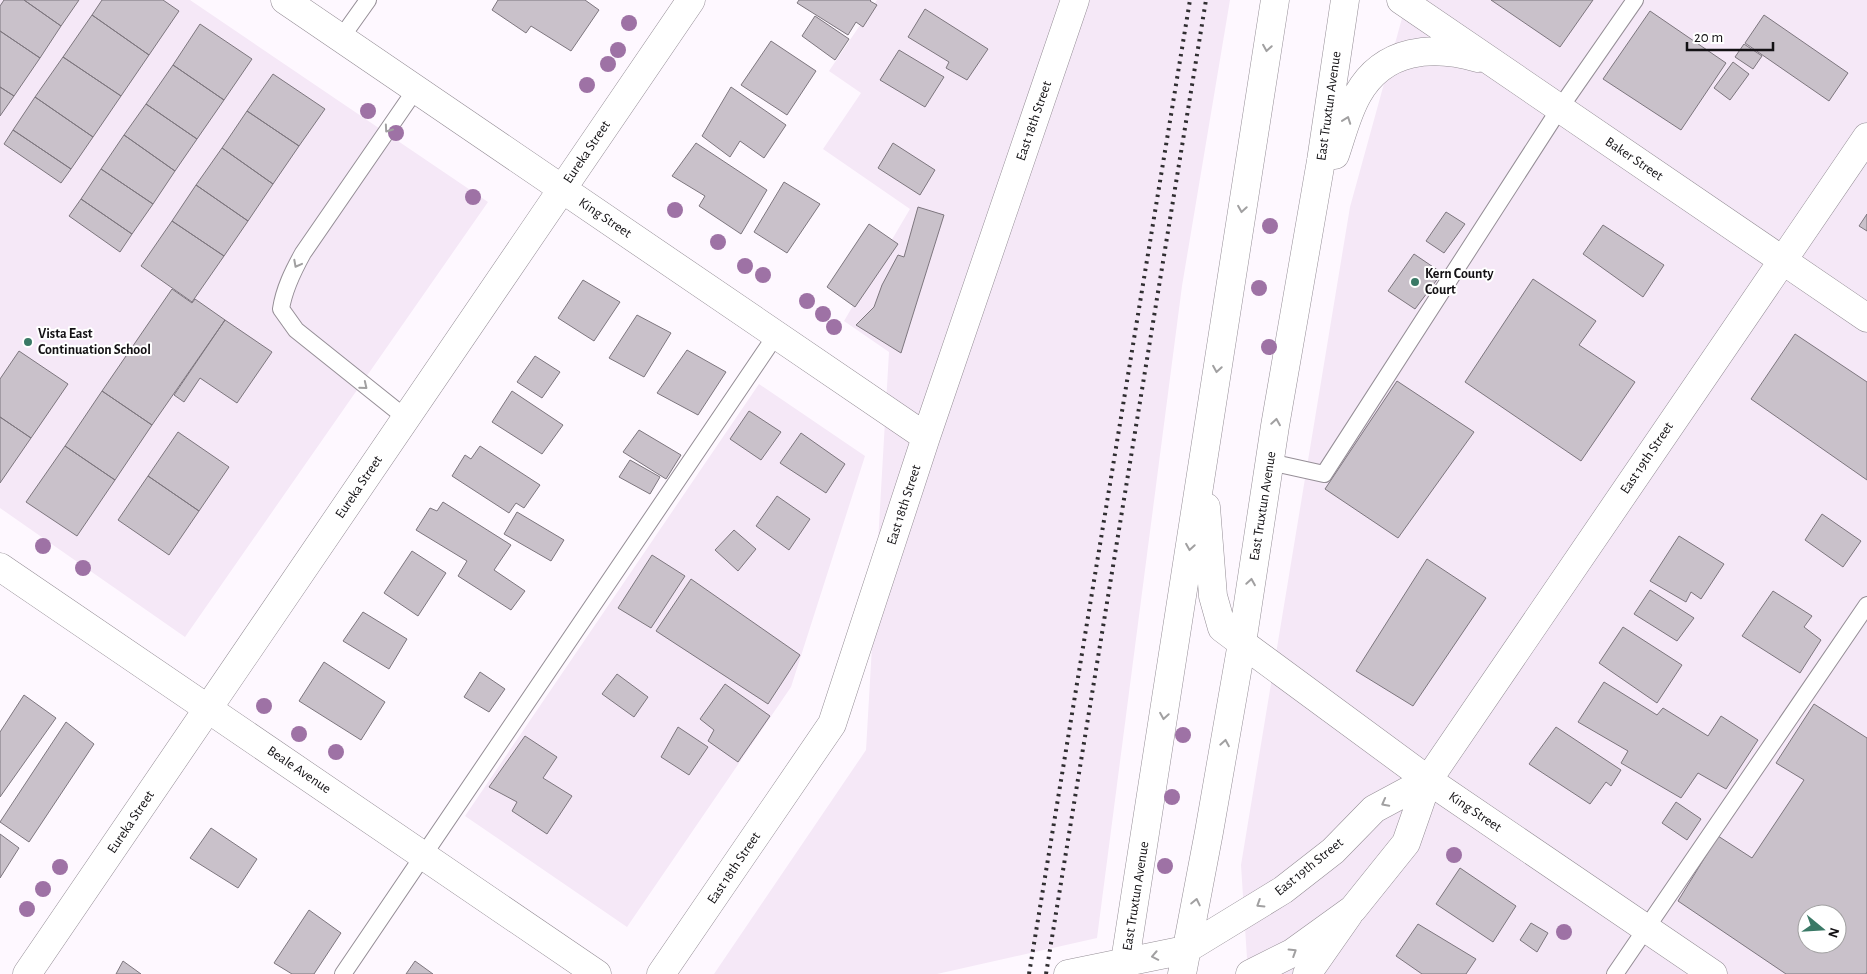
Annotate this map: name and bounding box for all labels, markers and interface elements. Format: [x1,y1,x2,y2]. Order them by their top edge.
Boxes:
scale bar [1687,20,1773,52]
text: 20 m [1694,30,1723,45]
one-way arrow [1263,44,1273,52]
street label: East Truxtun Avenue [1314,50,1344,162]
street label: East 18th Street [1014,79,1054,163]
one-way arrow [1341,116,1351,125]
street label: Eureka Street [561,118,613,186]
one-way arrow [385,124,394,133]
street label: Baker Street [1603,135,1666,184]
street label: King Street [576,195,634,241]
one-way arrow [1238,204,1248,213]
one-way arrow [293,258,303,267]
place label: Kern County Court [1425,267,1494,297]
marker: Kern County Court [1409,276,1421,288]
place label: Vista East Continuation School [38,327,151,357]
marker: Vista East Continuation School [22,336,34,348]
one-way arrow [1213,365,1223,374]
one-way arrow [359,381,368,390]
one-way arrow [1270,417,1280,426]
street label: East 19th Street [1618,419,1676,496]
street label: East Truxtun Avenue [1247,450,1279,562]
street label: Eureka Street [333,453,385,521]
street label: East 18th Street [884,463,924,547]
one-way arrow [1185,543,1195,551]
one-way arrow [1246,578,1256,587]
one-way arrow [1159,712,1169,721]
one-way arrow [1219,738,1229,747]
street label: Beale Avenue [265,744,333,796]
street label: Eureka Street [105,788,157,856]
street label: King Street [1446,789,1504,835]
one-way arrow [1382,797,1391,807]
street label: East 18th Street [705,829,763,906]
street label: East 19th Street [1272,835,1346,899]
street label: East Truxtun Avenue [1120,840,1152,952]
one-way arrow [1190,898,1201,907]
one-way arrow [1256,898,1265,908]
north arrow [1797,904,1847,954]
text: N [1825,926,1842,940]
one-way arrow [1288,948,1297,958]
one-way arrow [1151,950,1160,961]

